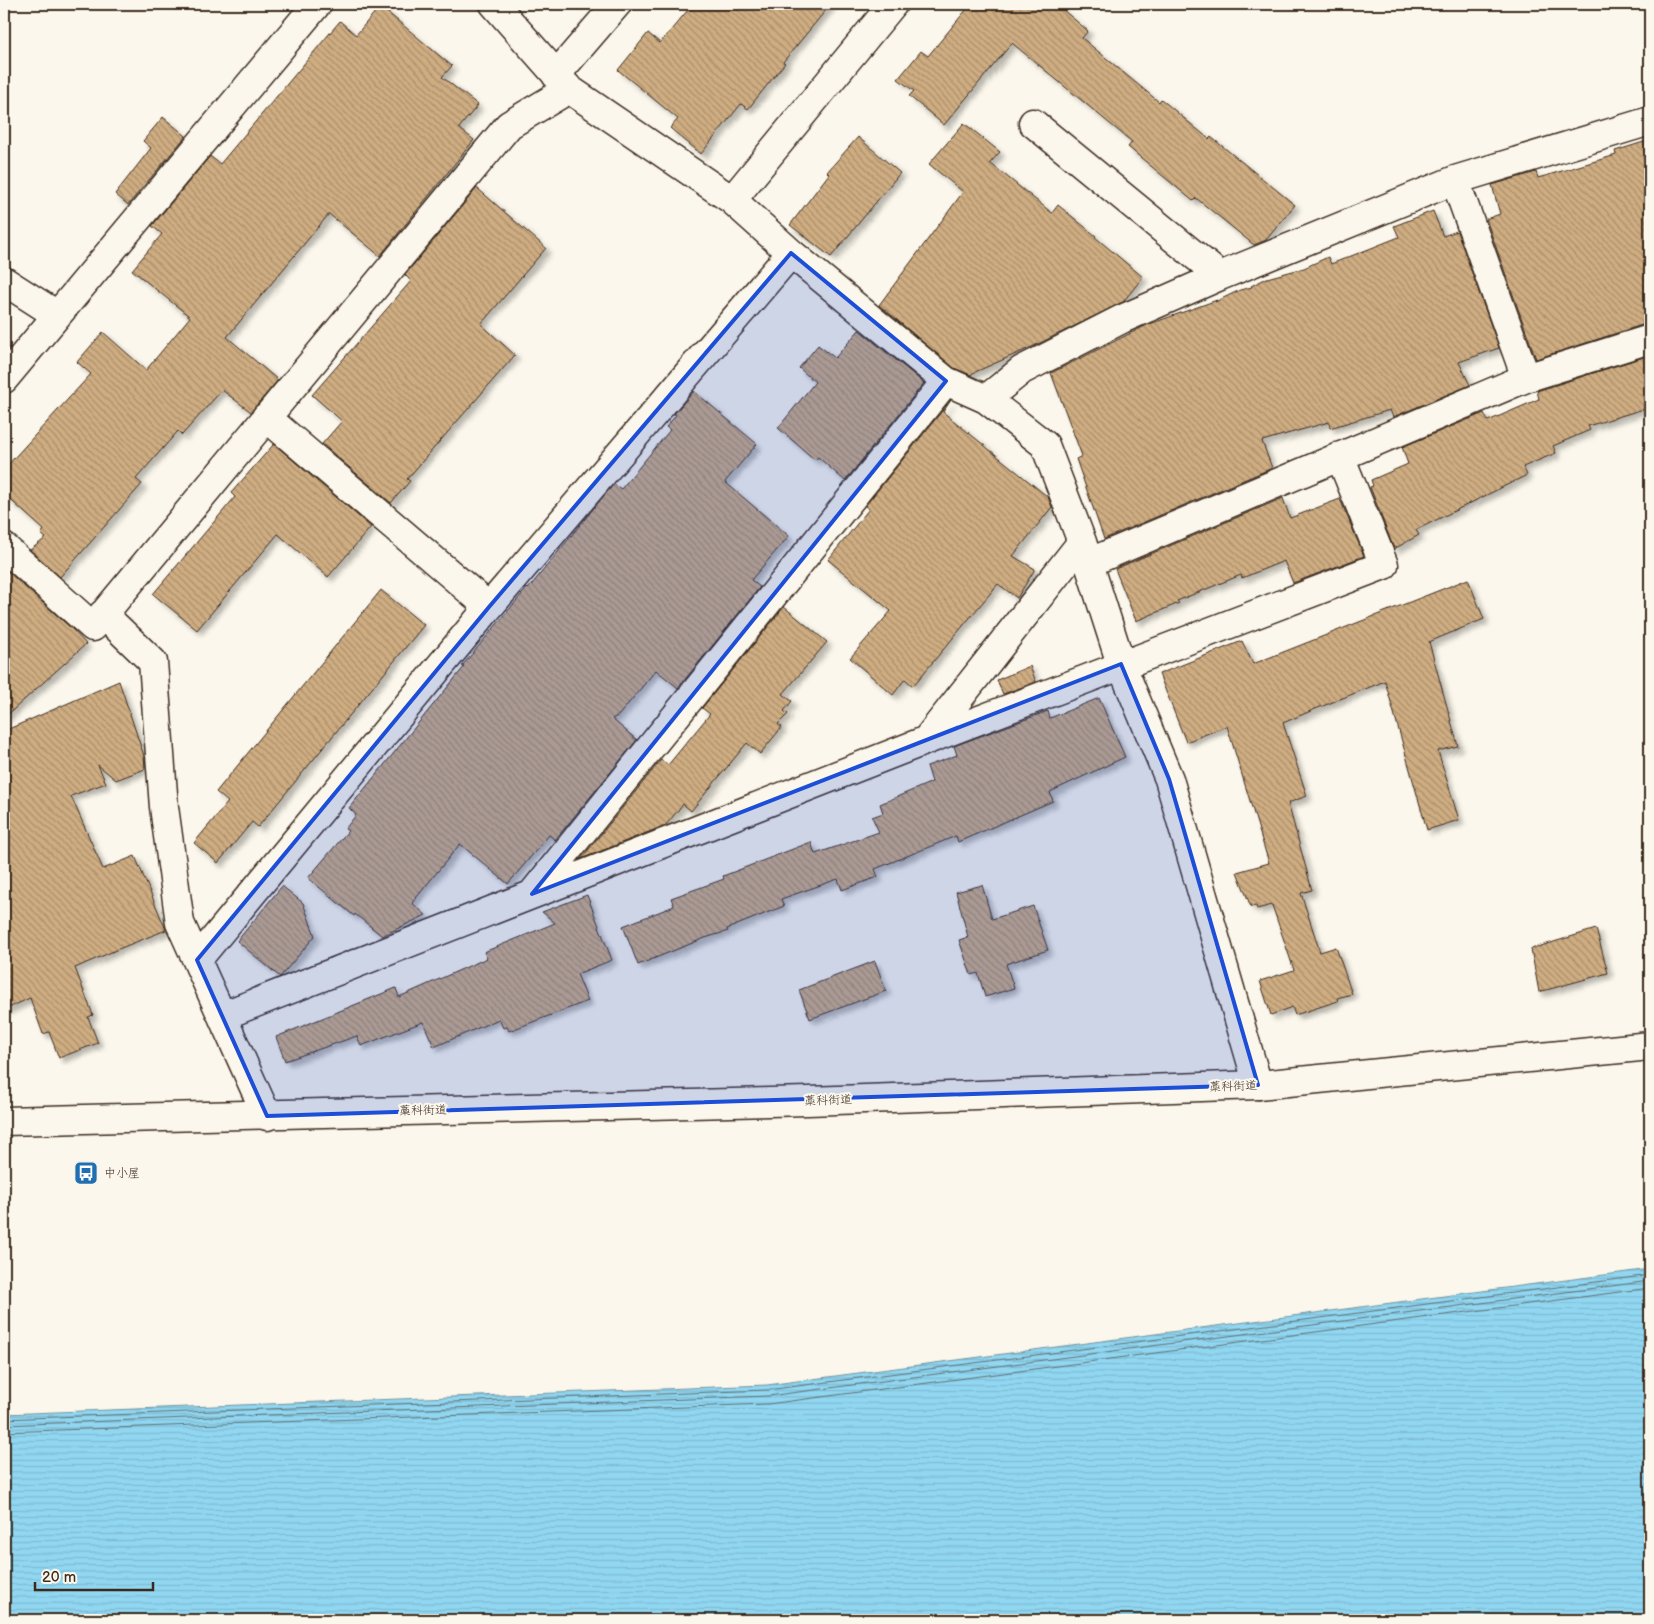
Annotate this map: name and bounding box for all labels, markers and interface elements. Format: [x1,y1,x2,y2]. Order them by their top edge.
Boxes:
street label: 藁科街道 [1209,1078,1257,1095]
street label: 藁科街道 [804,1092,852,1109]
street label: 藁科街道 [399,1103,447,1118]
bus stop icon: 中小屋 [73,1160,99,1186]
place label: 中小屋 [104,1166,140,1181]
scale bar [35,1559,152,1591]
text: 20 m [42,1568,76,1587]

